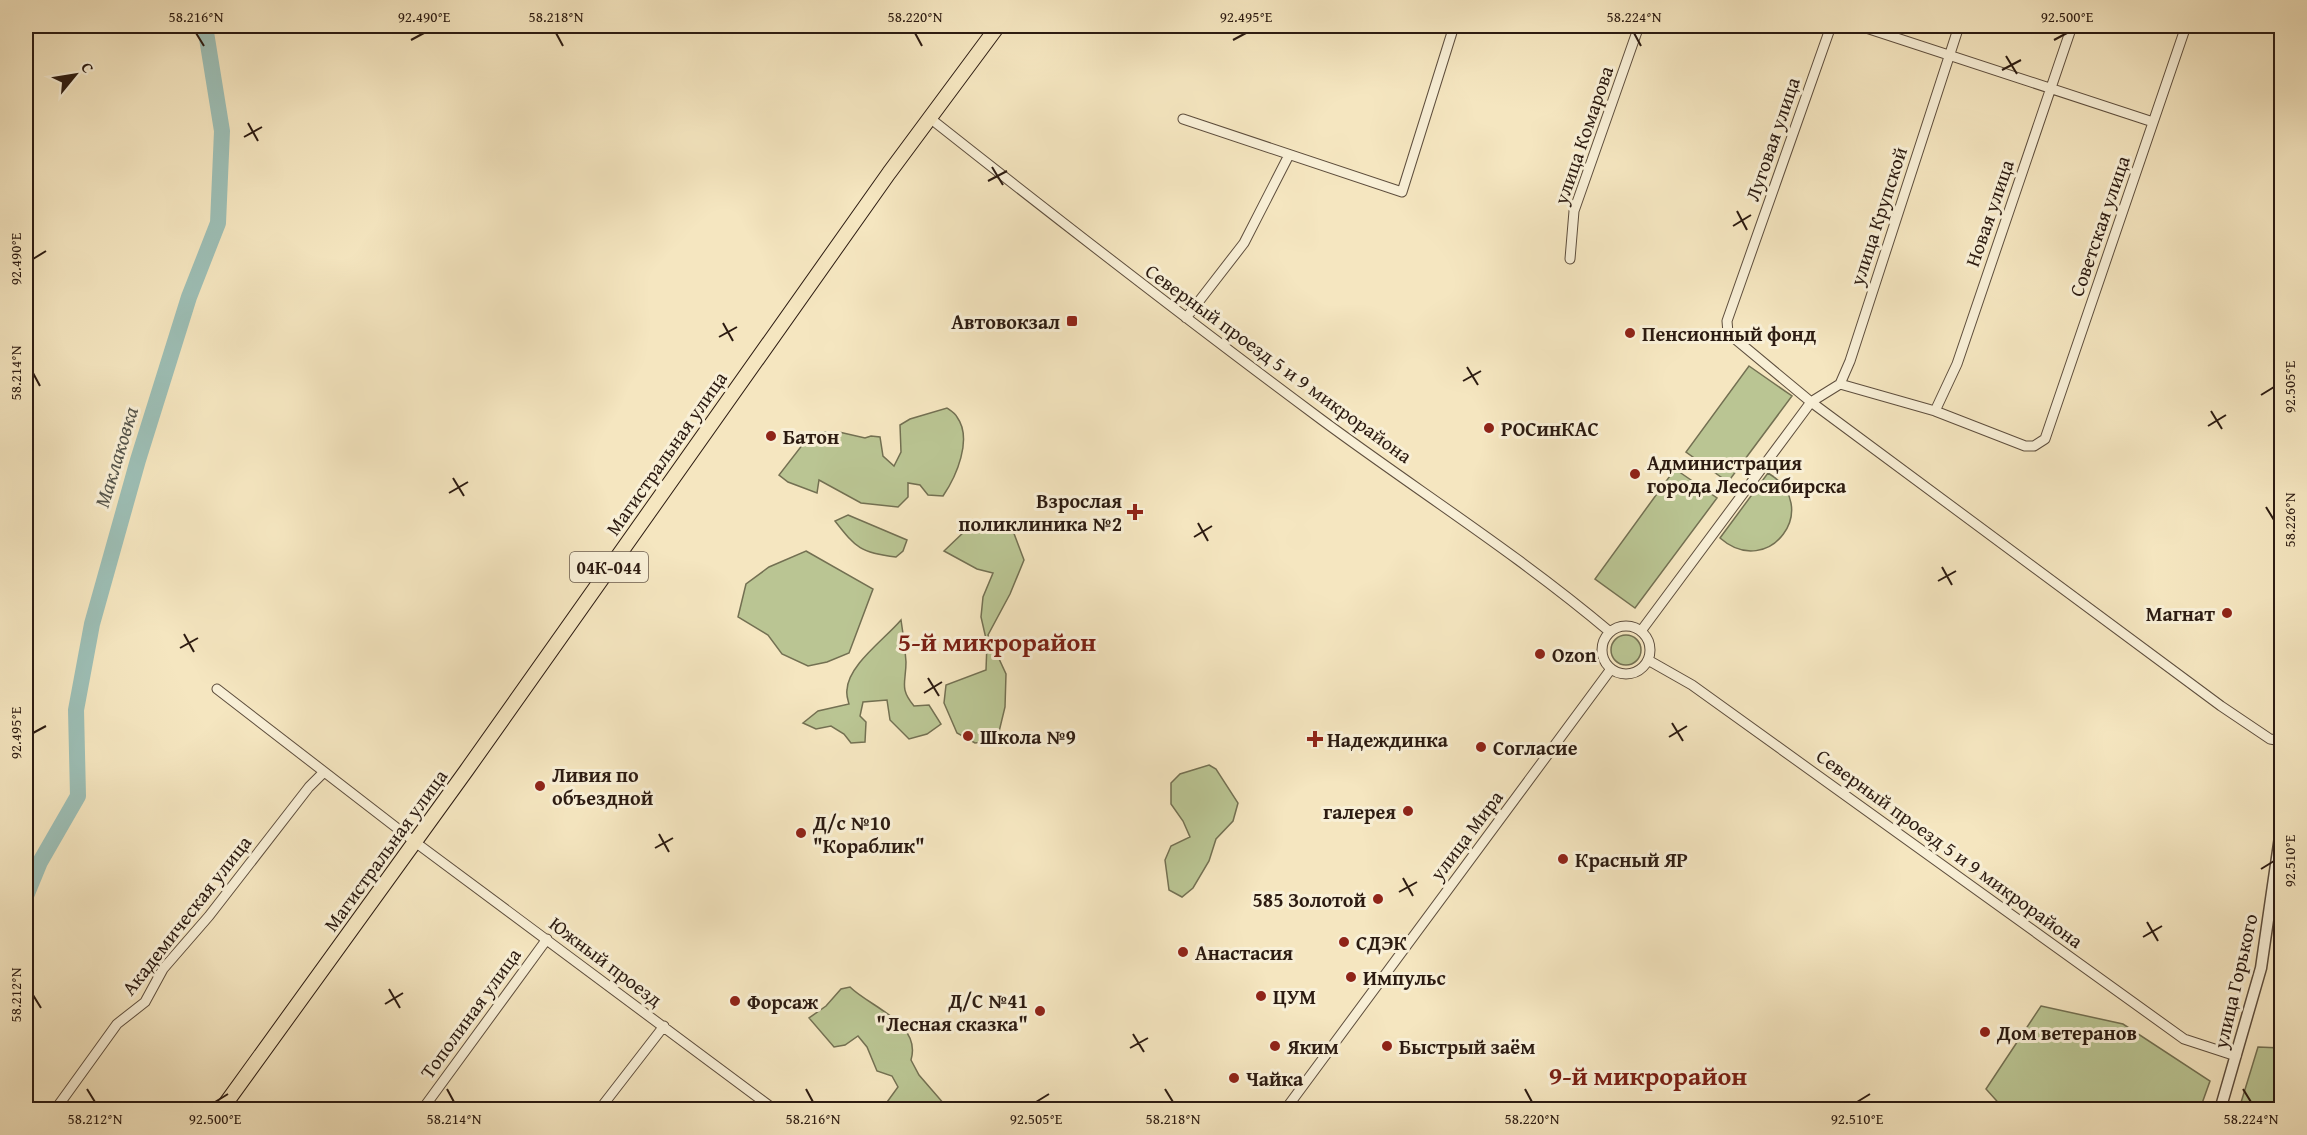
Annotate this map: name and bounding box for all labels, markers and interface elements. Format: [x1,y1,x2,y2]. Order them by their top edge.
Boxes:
text: 58.216°N [169,6,224,27]
text: 92.490°E [398,6,451,27]
text: 58.218°N [529,6,584,27]
text: 58.220°N [888,6,943,27]
text: 92.495°E [1220,6,1273,27]
text: 58.224°N [1607,6,1662,27]
text: 92.500°E [2041,6,2094,27]
north arrow [45,45,105,105]
text: С [75,58,101,77]
street label: улица Комарова [1545,61,1620,209]
street label: Луговая улица [1737,73,1807,205]
street label: улица Крупской [1842,143,1914,290]
street label: Советская улица [2061,151,2137,300]
street label: Новая улица [1957,155,2021,270]
text: 92.490°E [5,232,26,285]
street label: Северный проезд 5 и 9 микрорайона [1140,256,1419,470]
place label: Автовокзал [951,307,1060,336]
marker: Автовокзал [1065,314,1079,328]
place label: Пенсионный фонд [1642,319,1816,348]
marker: Пенсионный фонд [1623,326,1637,340]
text: 58.214°N [5,345,26,400]
text: 92.505°E [2279,360,2300,413]
street label: Магистральная улица [598,365,734,541]
water label: Маклаковка [86,402,146,511]
place label: РОСинКАС [1501,414,1599,443]
marker: РОСинКАС [1482,421,1496,435]
place label: Батон [783,422,839,451]
marker: Батон [764,429,778,443]
place label: Администрация города Лесосибирска [1647,448,1847,500]
marker: Администрация города Лесосибирска [1628,467,1642,481]
place label: Взрослая поликлиника №2 [959,486,1122,538]
text: 58.226°N [2279,492,2300,547]
marker: Взрослая поликлиника №2 [1126,503,1144,521]
road number: 04К-044 [570,552,648,582]
place label: Магнат [2146,599,2215,628]
marker: Магнат [2220,606,2234,620]
district label: 5-й микрорайон [898,622,1096,661]
place label: Ozon [1552,640,1597,669]
marker: Ozon [1533,647,1547,661]
text: 92.495°E [5,706,26,759]
place label: Школа №9 [980,722,1076,751]
place label: Надеждинка [1327,725,1449,754]
marker: Школа №9 [961,729,975,743]
marker: Надеждинка [1308,732,1322,746]
place label: Согласие [1493,733,1578,762]
marker: Согласие [1474,740,1488,754]
street label: Северный проезд 5 и 9 микрорайона [1811,741,2090,955]
place label: Ливия по объездной [552,760,654,812]
street label: Магистральная улица [316,762,454,937]
marker: Ливия по объездной [533,779,547,793]
street label: улица Мира [1422,783,1510,887]
place label: галерея [1323,797,1396,826]
marker: галерея [1401,804,1415,818]
place label: Д/с №10 "Кораблик" [812,808,925,860]
marker: Д/с №10 "Кораблик" [794,826,808,840]
street label: Академическая улица [114,828,258,1001]
text: 92.510°E [2279,834,2300,887]
place label: Красный ЯР [1575,845,1688,874]
marker: Красный ЯР [1556,852,1570,866]
place label: 585 Золотой [1252,885,1366,914]
marker: 585 Золотой [1371,892,1385,906]
street label: Южный проезд [543,909,669,1013]
street label: улица Горького [2205,911,2265,1052]
place label: СДЭК [1356,928,1407,957]
marker: СДЭК [1337,935,1351,949]
place label: Анастасия [1195,938,1293,967]
street label: Тополиная улица [413,941,528,1084]
marker: Анастасия [1176,945,1190,959]
place label: Импульс [1363,963,1446,992]
text: 58.212°N [5,967,26,1022]
marker: Импульс [1344,970,1358,984]
place label: ЦУМ [1273,982,1316,1011]
place label: Д/С №41 "Лесная сказка" [876,986,1028,1038]
place label: Форсаж [747,987,818,1016]
marker: ЦУМ [1254,989,1268,1003]
marker: Форсаж [728,994,742,1008]
marker: Д/С №41 "Лесная сказка" [1033,1004,1047,1018]
place label: Дом ветеранов [1996,1018,2137,1047]
marker: Дом ветеранов [1978,1025,1992,1039]
place label: Яким [1286,1032,1339,1061]
place label: Быстрый заём [1399,1032,1535,1061]
marker: Яким [1268,1039,1282,1053]
marker: Быстрый заём [1380,1039,1394,1053]
district label: 9-й микрорайон [1549,1056,1747,1095]
place label: Чайка [1246,1064,1304,1093]
marker: Чайка [1227,1071,1241,1085]
text: 58.212°N [68,1108,123,1129]
text: 92.500°E [189,1108,242,1129]
text: 58.214°N [427,1108,482,1129]
text: 58.216°N [786,1108,841,1129]
text: 92.505°E [1010,1108,1063,1129]
text: 58.218°N [1146,1108,1201,1129]
text: 58.220°N [1505,1108,1560,1129]
text: 92.510°E [1831,1108,1884,1129]
text: 58.224°N [2224,1108,2279,1129]

